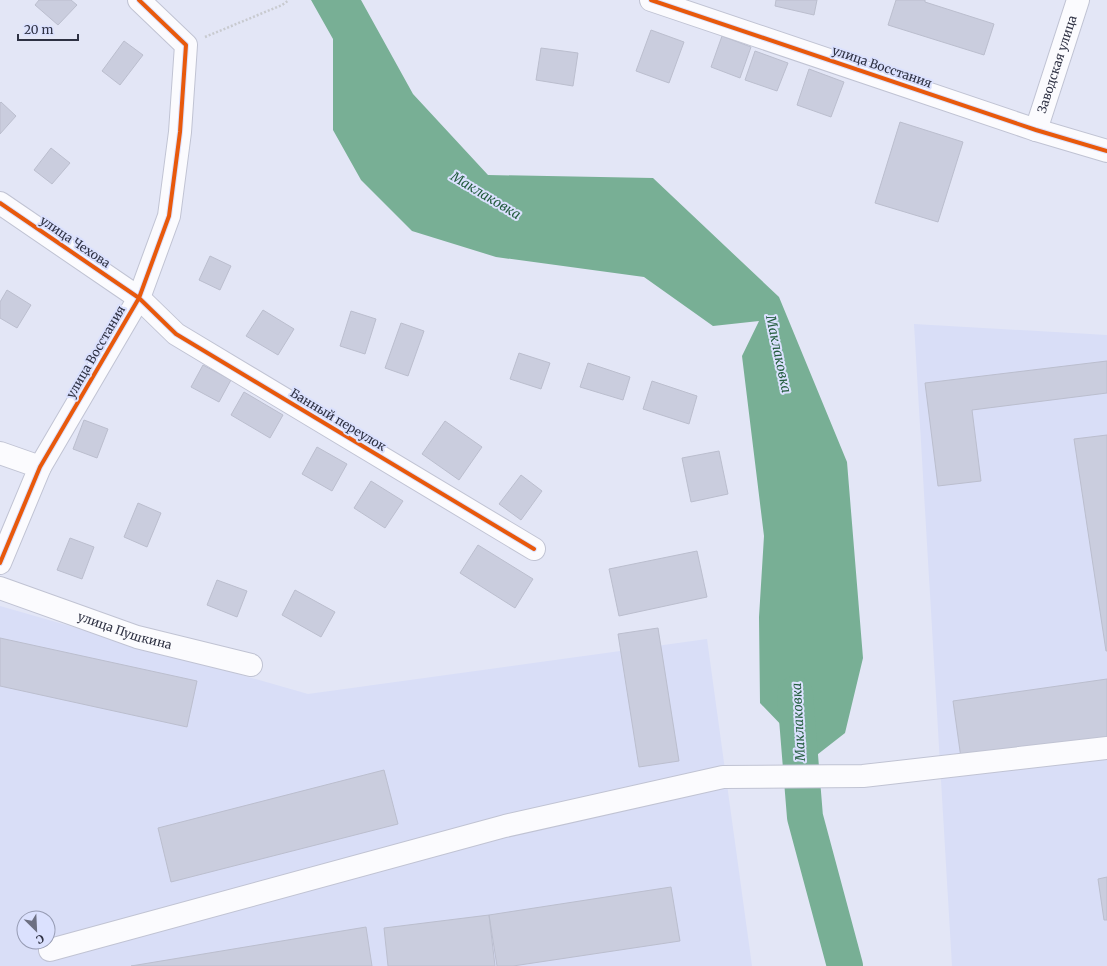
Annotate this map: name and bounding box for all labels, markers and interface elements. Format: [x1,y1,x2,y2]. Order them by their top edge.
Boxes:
street label: Заводская улица [1034,13,1080,115]
scale bar [18,16,78,42]
text: 20 m [24,22,53,37]
street label: улица Восстания [830,42,934,91]
water label: Маклаковка [447,167,524,223]
street label: улица Чехова [37,213,114,271]
street label: улица Восстания [63,303,128,401]
water label: Маклаковка [762,313,795,394]
street label: Банный переулок [288,385,389,454]
street label: улица Пушкина [76,608,174,652]
water label: Маклаковка [788,682,809,763]
north arrow [16,910,56,950]
text: С [34,931,46,947]

